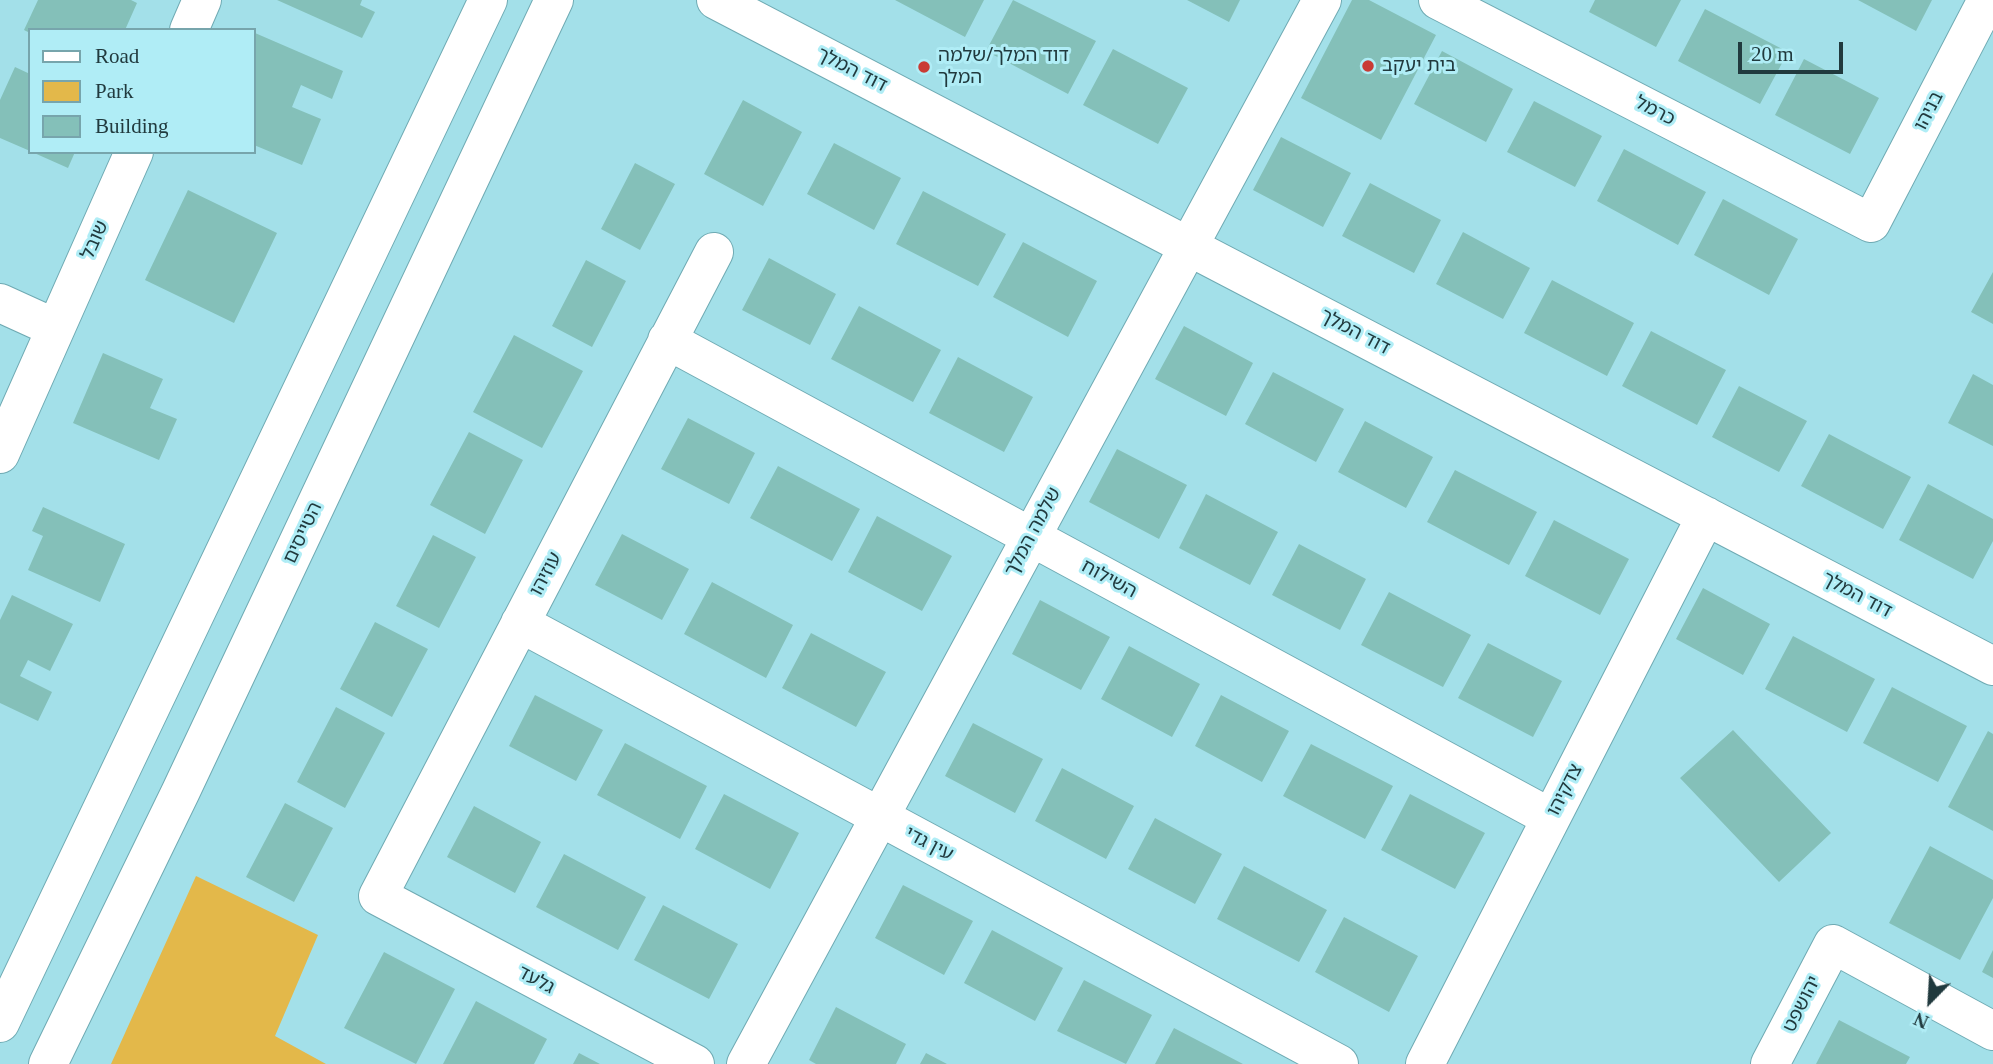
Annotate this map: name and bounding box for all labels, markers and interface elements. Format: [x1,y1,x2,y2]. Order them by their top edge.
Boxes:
legend [28,28,256,154]
scale bar [1741,28,1846,72]
text: 20 m [1751,42,1794,66]
street label: דוד המלך [813,43,891,97]
text: Road [95,44,139,68]
place label: דוד המלך/שלמה המלך [938,45,1069,89]
place label: בית יעקב [1382,55,1456,77]
marker: בית יעקב [1360,58,1376,74]
marker: דוד המלך/שלמה המלך [916,59,932,75]
text: Park [95,79,134,103]
street label: בניהו [1910,88,1948,134]
street label: כרמל [1631,91,1679,131]
text: Building [95,114,169,138]
street label: שובל [76,217,114,263]
street label: דוד המלך [1316,304,1394,360]
street label: שלמה המלך [1000,484,1066,580]
street label: הטייסים [279,499,327,567]
street label: עוזיהו [525,548,567,600]
street label: השילוח [1077,555,1141,603]
street label: דוד המלך [1818,567,1896,623]
street label: צדקיהו [1542,760,1588,820]
street label: עין גדי [901,822,957,866]
street label: גלעד [514,961,558,999]
north arrow [1895,966,1965,1036]
street label: יהושפט [1778,972,1826,1036]
text: N [1911,1008,1932,1033]

